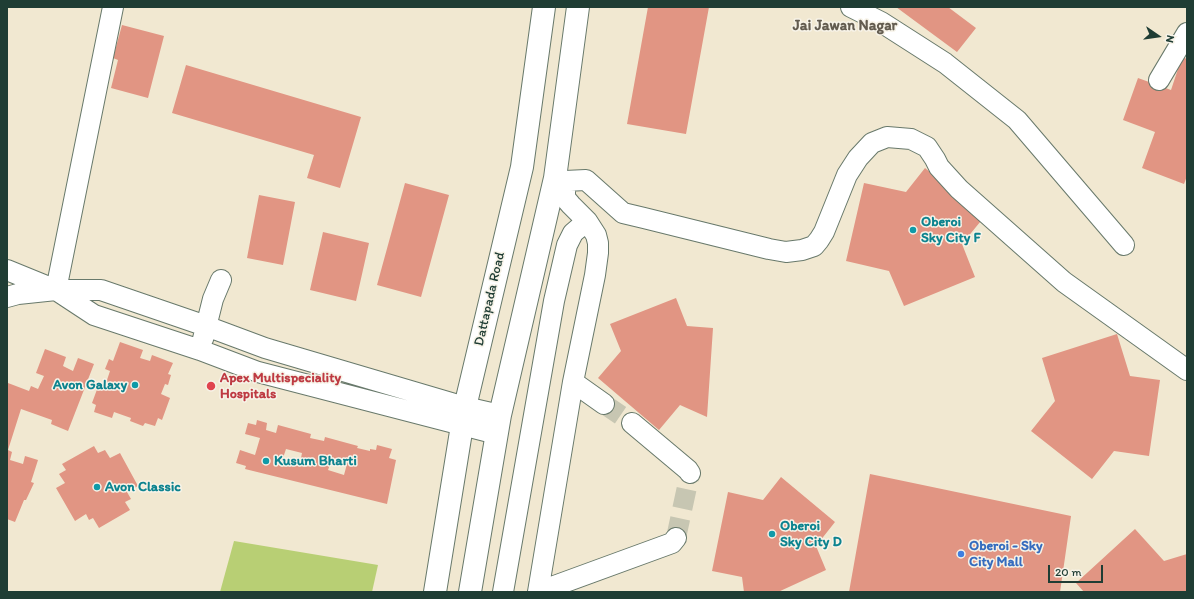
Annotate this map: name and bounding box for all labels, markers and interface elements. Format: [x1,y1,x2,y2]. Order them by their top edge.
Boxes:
north arrow [1138,16,1178,56]
district label: Jai Jawan Nagar [793,17,897,35]
text: N [1163,34,1177,44]
place label: Oberoi Sky City F [921,214,981,246]
marker: Oberoi Sky City F [908,225,918,235]
street label: Dattapada Road [471,250,509,348]
place label: Apex Multispeciality Hospitals [220,370,341,402]
place label: Avon Galaxy [53,377,127,393]
marker: Avon Galaxy [130,380,140,390]
marker: Apex Multispeciality Hospitals [205,380,217,392]
place label: Kusum Bharti [274,453,357,469]
marker: Kusum Bharti [261,456,271,466]
place label: Avon Classic [105,479,181,495]
marker: Avon Classic [92,482,102,492]
place label: Oberoi Sky City D [780,518,842,550]
marker: Oberoi Sky City D [767,529,777,539]
place label: Oberoi - Sky City Mall [969,538,1043,570]
marker: Oberoi - Sky City Mall [956,549,966,559]
scale bar [1050,557,1105,583]
text: 20 m [1055,565,1082,579]

